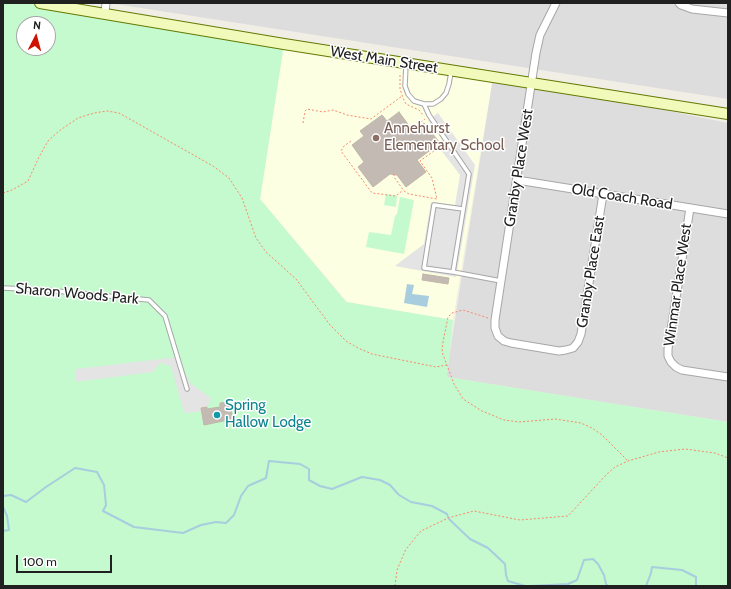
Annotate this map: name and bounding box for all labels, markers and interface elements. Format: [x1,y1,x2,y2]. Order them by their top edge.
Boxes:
north arrow [16,16,56,56]
text: N [33,18,42,32]
street label: West Main Street [329,43,439,77]
street label: Granby Place West [501,108,537,228]
place label: Annehurst Elementary School [384,120,504,155]
marker: Annehurst Elementary School [371,133,381,143]
street label: Old Coach Road [570,180,674,214]
street label: Granby Place East [573,215,609,329]
street label: Winmar Place West [660,222,696,348]
street label: Sharon Woods Park [15,280,139,308]
place label: Spring Hallow Lodge [225,397,311,432]
marker: Spring Hallow Lodge [212,410,222,420]
scale bar [18,547,114,573]
text: 100 m [23,554,57,569]

